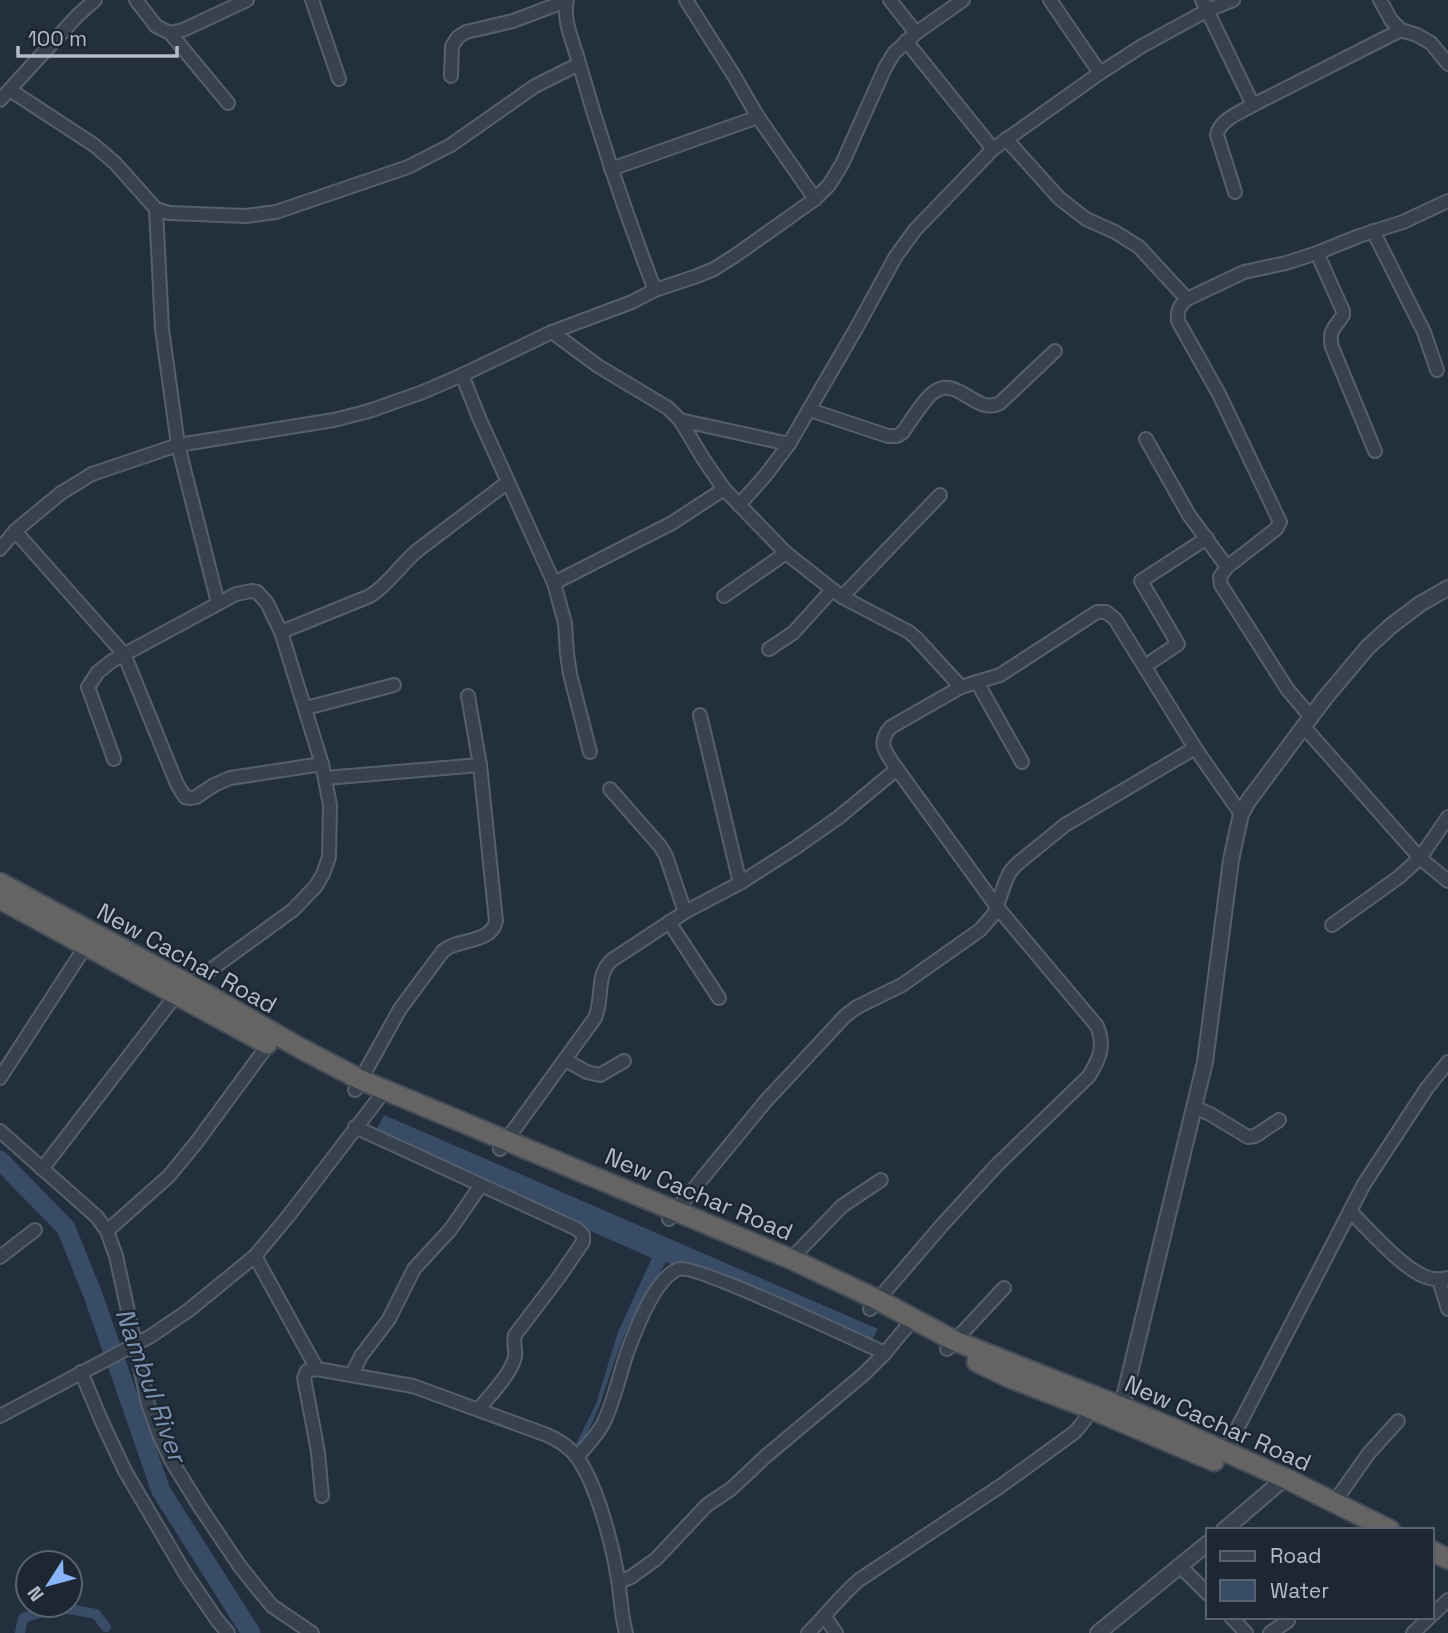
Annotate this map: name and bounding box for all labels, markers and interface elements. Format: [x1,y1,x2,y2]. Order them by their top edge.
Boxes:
scale bar [18,14,177,58]
text: 100 m [28,25,87,52]
street label: New Cachar Road [92,896,282,1020]
street label: New Cachar Road [600,1140,798,1248]
water label: Nambul River [107,1303,196,1470]
street label: New Cachar Road [1120,1368,1316,1478]
legend [1206,1528,1434,1619]
text: Road [1270,1542,1322,1569]
north arrow [14,1549,84,1619]
text: Water [1270,1577,1329,1604]
text: N [22,1581,50,1606]

